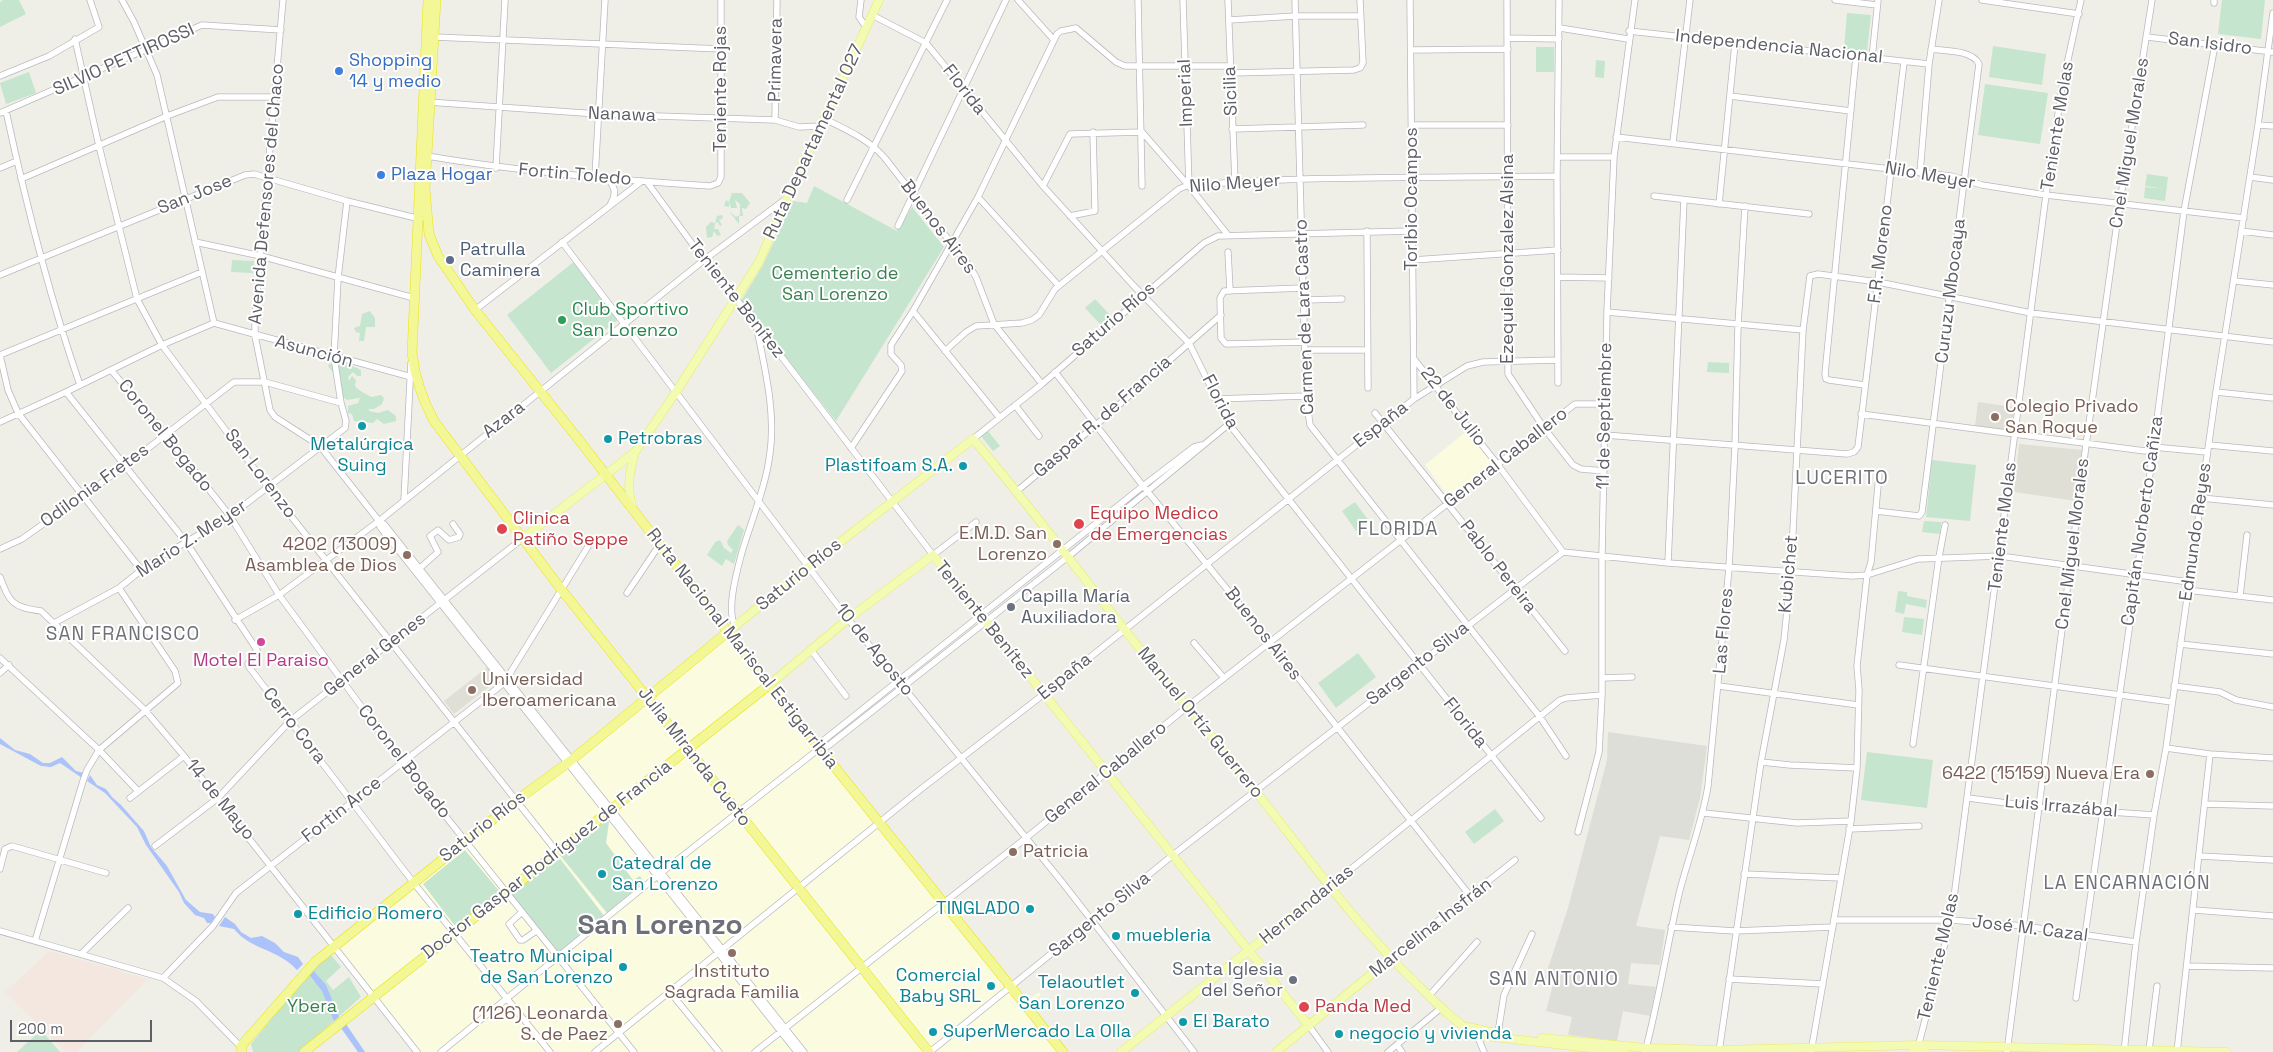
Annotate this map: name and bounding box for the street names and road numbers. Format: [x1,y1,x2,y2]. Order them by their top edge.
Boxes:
street label: Primavera [764,18,788,102]
street label: SILVIO PETTIROSSI [50,19,198,101]
street label: Independencia Nacional [1674,25,1884,69]
street label: Teniente Rojas [710,26,732,152]
street label: San Isidro [2167,28,2253,60]
street label: Ruta Departamental 027 [759,41,869,243]
street label: Cnel Miguel Morales [2106,56,2154,230]
street label: Imperial [1174,59,1198,127]
street label: Florida [938,60,990,120]
street label: Teniente Molas [2037,60,2079,192]
street label: Avenida Defensores del Chaco [245,62,289,326]
street label: Sicilia [1219,66,1243,116]
street label: Nanawa [588,103,656,127]
street label: Toribio Ocampos [1401,127,1423,271]
street label: Ezequiel Gonzalez Alsina [1497,154,1519,364]
street label: Nilo Meyer [1883,157,1977,195]
street label: Fortin Toledo [517,159,633,191]
street label: San Jose [155,170,235,220]
street label: Nilo Meyer [1189,170,1281,198]
street label: Buenos Aires [896,176,980,278]
street label: F.R. Moreno [1864,203,1898,305]
street label: Curuzu Mbocaya [1931,217,1971,365]
street label: Carmen de Lara Castro [1291,219,1319,415]
street label: Teniente Benítez [683,235,789,363]
street label: Saturio Ríos [1068,278,1160,362]
street label: Asunción [272,331,356,373]
street label: 11 de Septiembre [1593,342,1617,490]
street label: Gaspar R. de Francia [1030,351,1176,483]
street label: 22 de Julio [1415,363,1491,451]
street label: Florida [1197,371,1243,433]
street label: Coronel Bogado [113,375,217,497]
street label: Azara [478,397,530,443]
street label: España [1350,397,1412,453]
street label: General Caballero [1440,403,1572,513]
street label: Capitán Norberto Cañiza [2118,415,2168,627]
street label: San Lorenzo [219,425,301,523]
street label: Odilonia Fretes [37,439,153,533]
street label: Cnel Miguel Morales [2052,457,2094,631]
street label: Teniente Molas [1984,461,2022,593]
street label: Edmundo Reyes [2176,461,2216,603]
street label: Mario Z. Meyer [133,495,251,583]
street label: Pablo Pereira [1455,516,1541,618]
street label: Ruta Nacional Mariscal Estigarribia [641,524,843,774]
street label: Saturio Ríos [752,534,846,616]
street label: Kubichet [1775,534,1803,614]
street label: Teniente Benítez [930,557,1038,683]
street label: Buenos Aires [1220,583,1306,685]
street label: Las Flores [1709,587,1739,675]
street label: 10 de Agosto [830,599,918,701]
street label: General Genes [320,608,430,702]
street label: Sargento Silva [1362,617,1474,711]
street label: Manuel Ortíz Guerrero [1132,643,1268,803]
street label: España [1034,649,1096,705]
street label: Julia Miranda Cueto [633,683,755,831]
street label: Cerro Cora [258,684,330,768]
street label: Florida [1438,694,1492,752]
street label: Coronel Bogado [353,701,455,823]
street label: General Caballero [1041,717,1171,829]
street label: 14 de Mayo [181,755,259,845]
street label: Doctor Gaspar Rodríguez de Francia [418,756,676,964]
street label: Fortin Arce [298,772,386,848]
street label: Saturio Ríos [436,787,530,867]
street label: Luis Irrazábal [2004,791,2118,823]
street label: Hernandarias [1256,861,1358,949]
street label: Sargento Silva [1045,868,1155,962]
street label: Marcelina Insfrán [1366,874,1496,982]
street label: Teniente Molas [1914,891,1964,1023]
street label: José M. Cazal [1971,911,2089,947]

